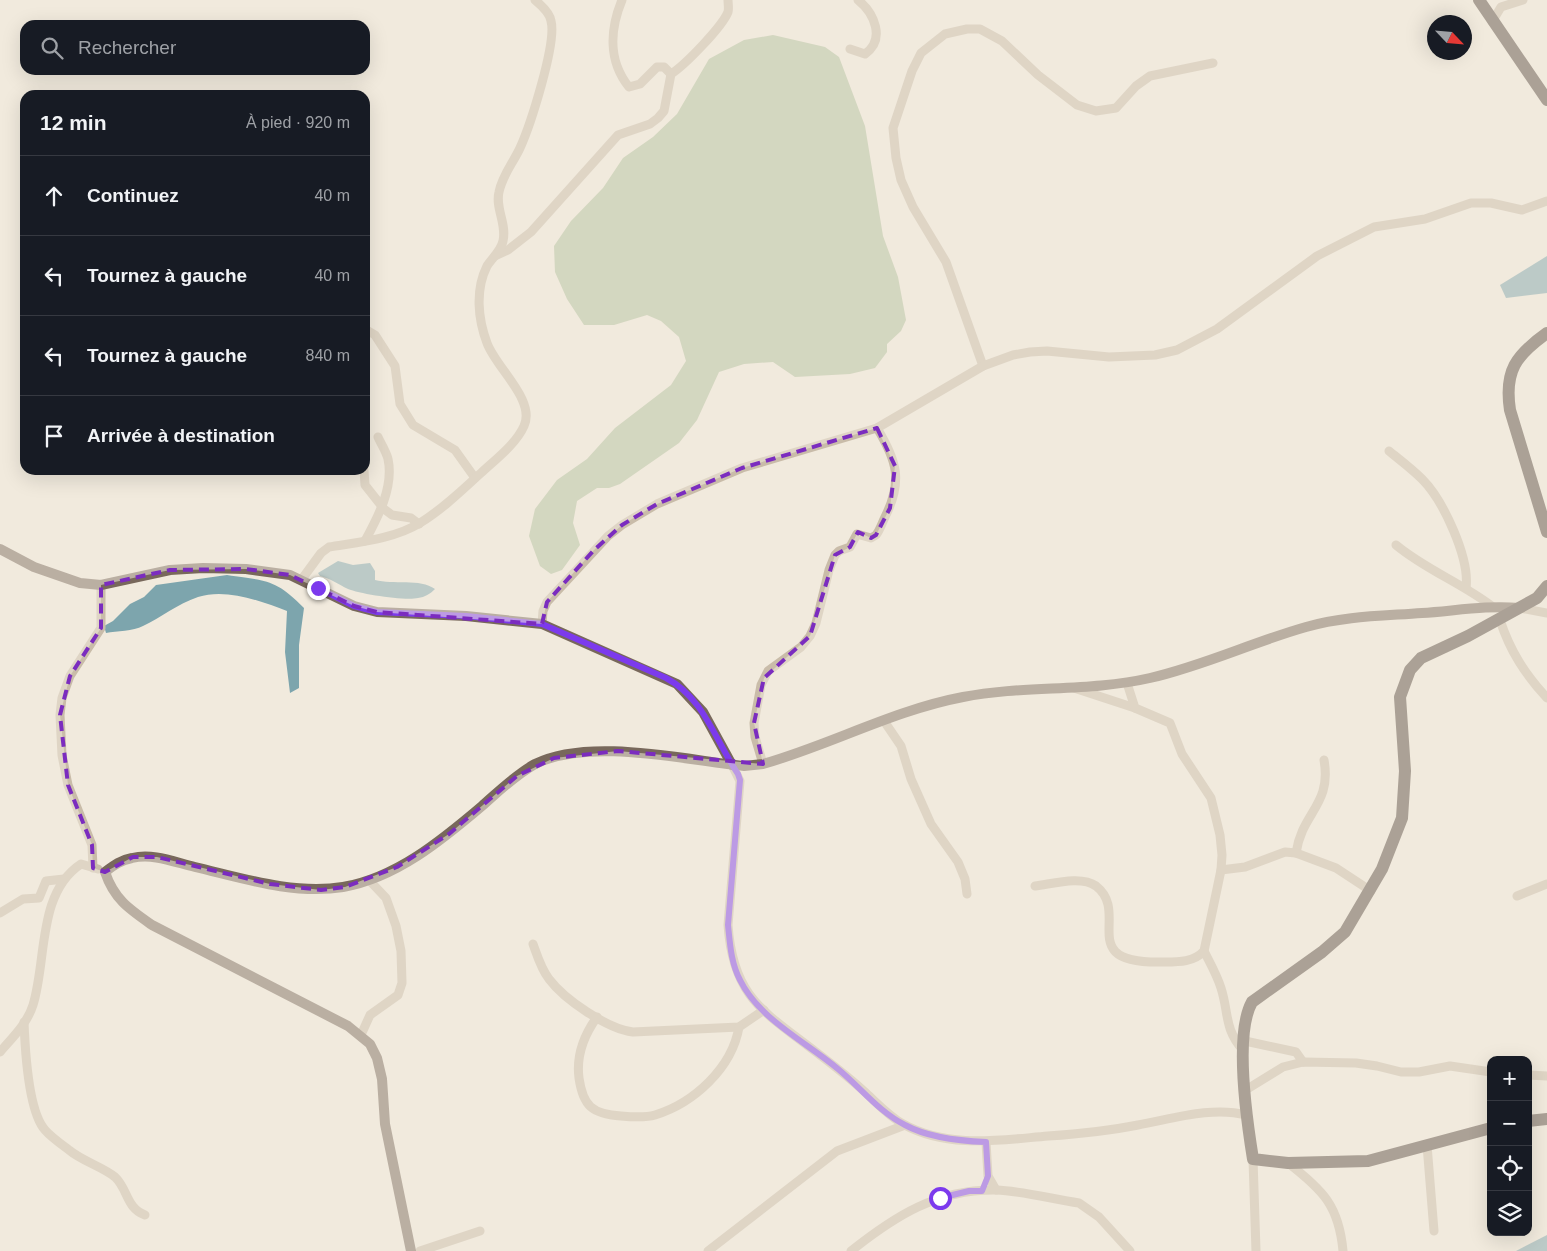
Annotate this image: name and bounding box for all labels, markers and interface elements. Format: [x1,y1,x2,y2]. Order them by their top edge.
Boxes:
north arrow [1427,15,1472,60]
search box [20,20,370,75]
icon: search [38,34,66,62]
text: Rechercher [78,37,176,58]
text: 12 min [40,111,107,134]
text: À pied · 920 m [246,114,350,131]
icon: ahead [40,182,68,210]
text: Continuez [87,185,179,206]
text: 40 m [314,187,350,204]
icon: left [40,262,68,290]
text: Tournez à gauche [87,265,247,286]
text: 40 m [314,267,350,284]
icon: left [40,342,68,370]
text: Tournez à gauche [87,345,247,366]
text: 840 m [306,347,350,364]
icon: arrive [40,422,68,450]
text: Arrivée à destination [87,425,275,446]
route end [307,577,330,600]
map controls [1487,1056,1532,1236]
button: + [1487,1056,1532,1101]
button: − [1487,1101,1532,1146]
button: locate [1487,1146,1532,1191]
route start [929,1187,952,1210]
button: layers [1487,1191,1532,1236]

